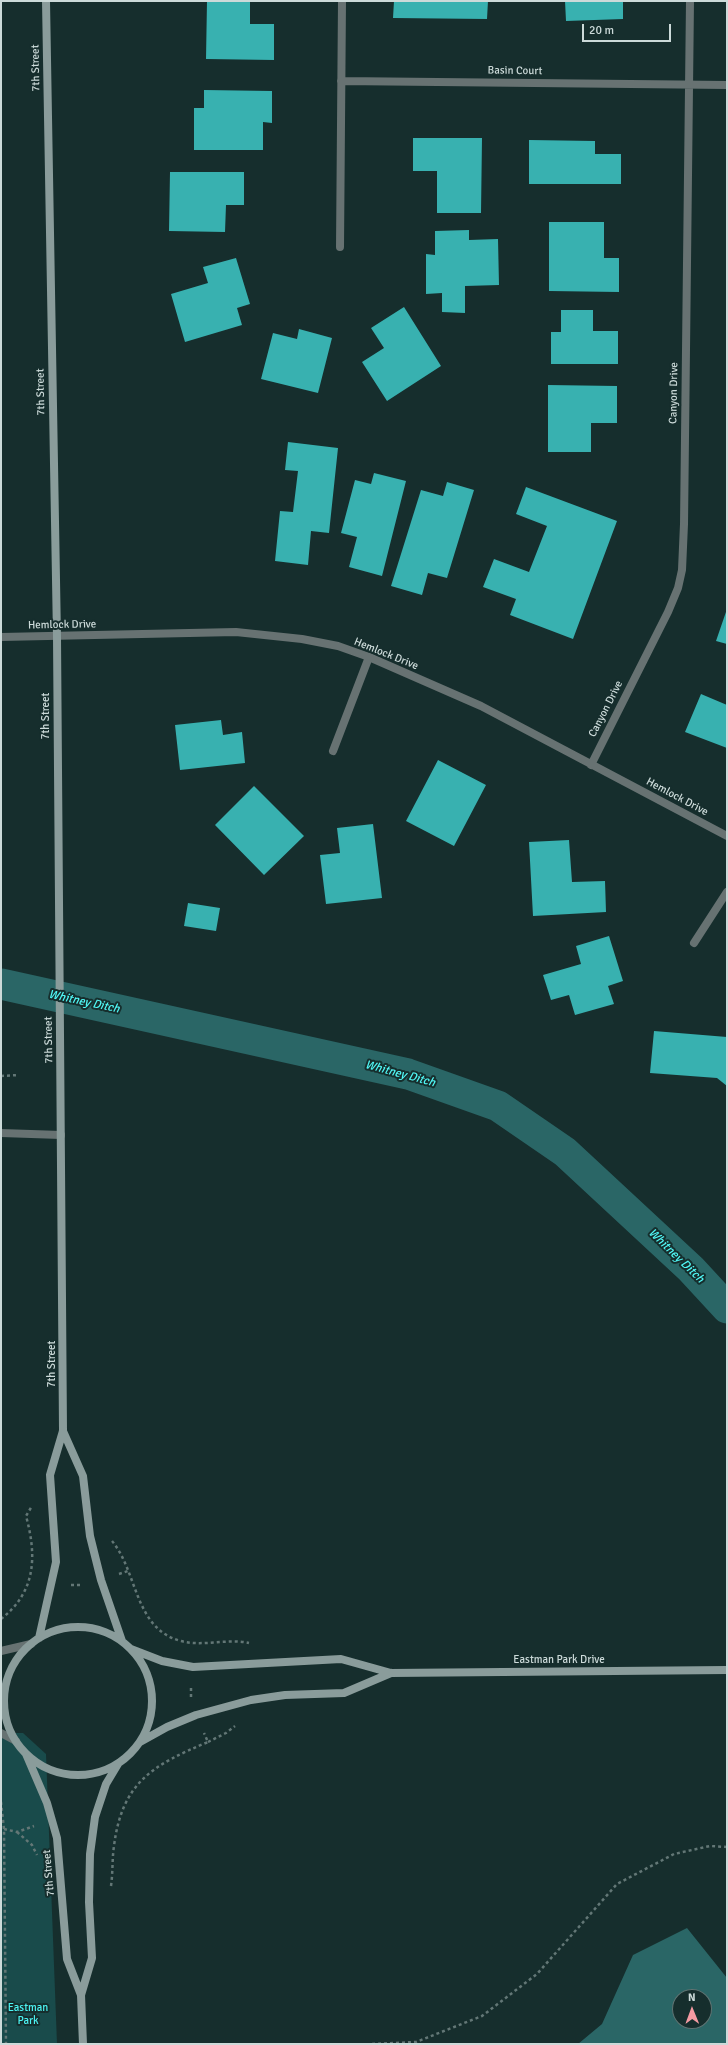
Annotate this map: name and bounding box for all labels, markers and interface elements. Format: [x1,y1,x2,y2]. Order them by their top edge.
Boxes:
scale bar [584,16,673,42]
text: 20 m [589,23,614,38]
street label: 7th Street [29,44,43,92]
street label: Basin Court [487,64,543,78]
street label: Canyon Drive [667,362,681,424]
street label: 7th Street [34,368,48,416]
street label: Hemlock Drive [28,618,96,632]
street label: Hemlock Drive [352,635,420,673]
street label: Canyon Drive [586,679,626,739]
street label: 7th Street [39,693,53,739]
street label: Hemlock Drive [644,775,710,819]
water label: Whitney Ditch [47,987,121,1017]
street label: 7th Street [42,1016,56,1064]
water label: Whitney Ditch [363,1058,437,1090]
water label: Whitney Ditch [645,1226,707,1286]
street label: 7th Street [45,1341,59,1387]
street label: Eastman Park Drive [513,1653,605,1667]
street label: 7th Street [40,1849,58,1897]
north arrow [672,1989,712,2029]
text: N [688,1991,696,2004]
park label: Eastman Park [8,2001,48,2027]

